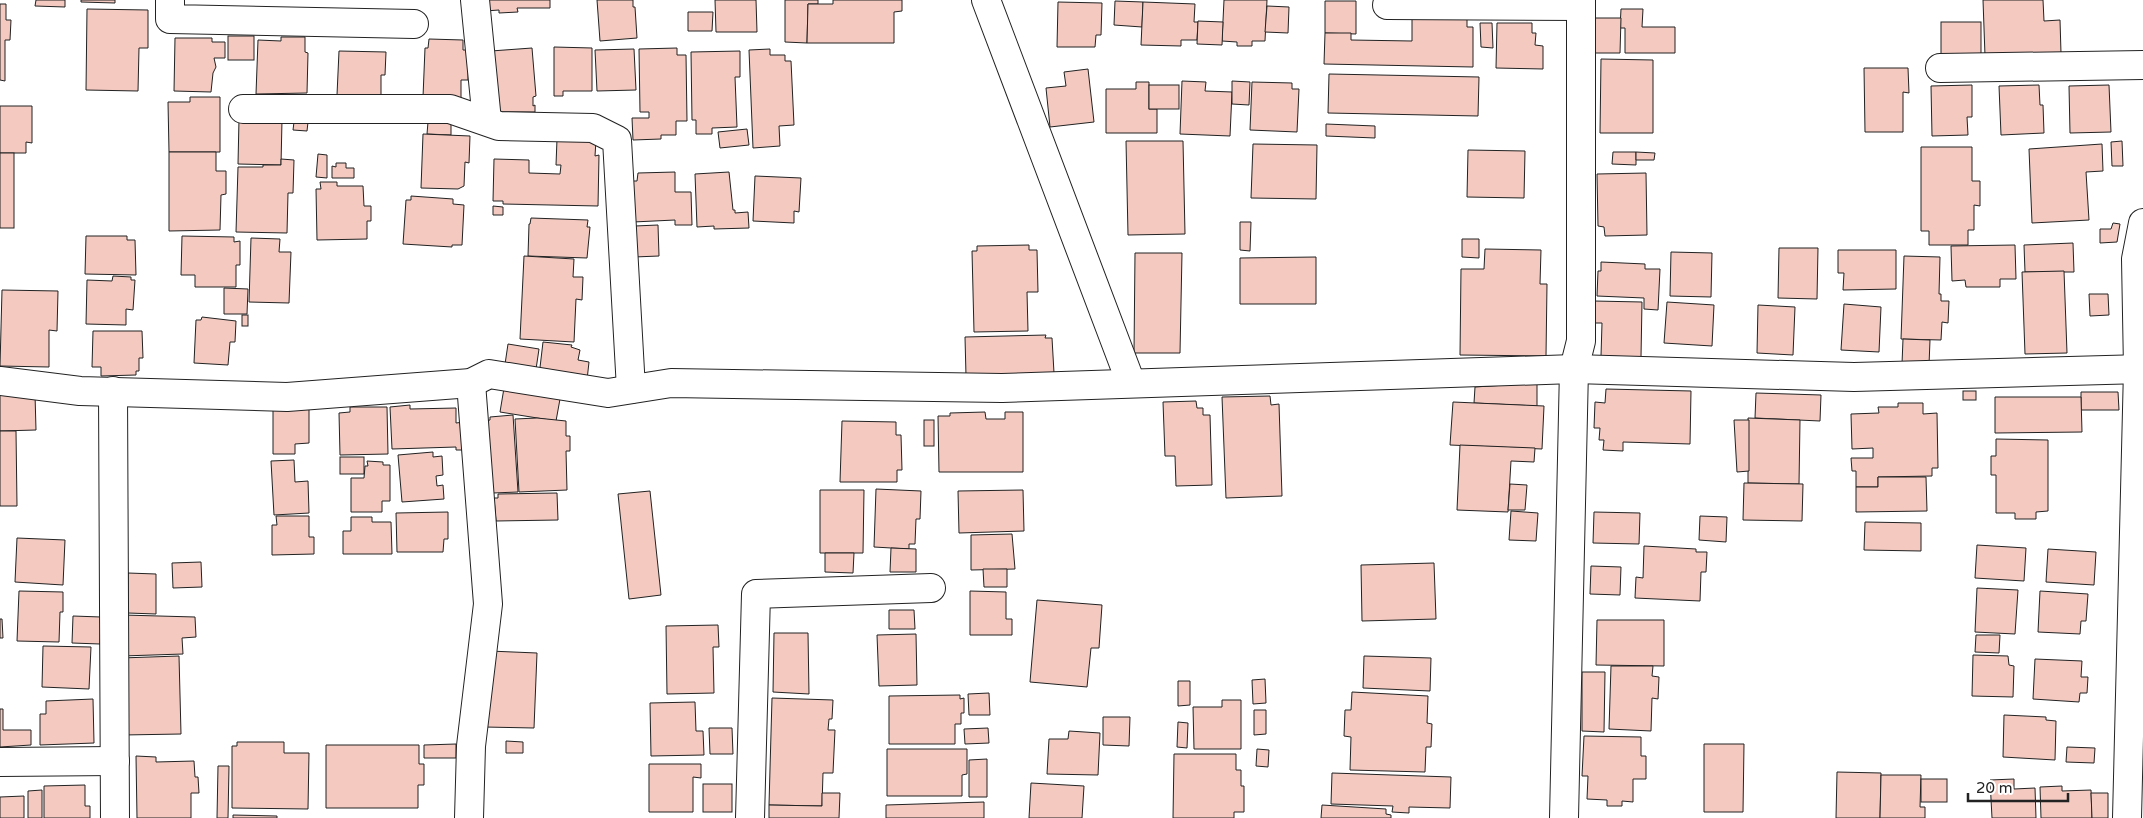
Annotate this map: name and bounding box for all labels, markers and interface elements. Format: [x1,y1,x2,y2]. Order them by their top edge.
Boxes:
scale bar [1968,770,2068,802]
text: 20 m [1976,779,2013,797]

